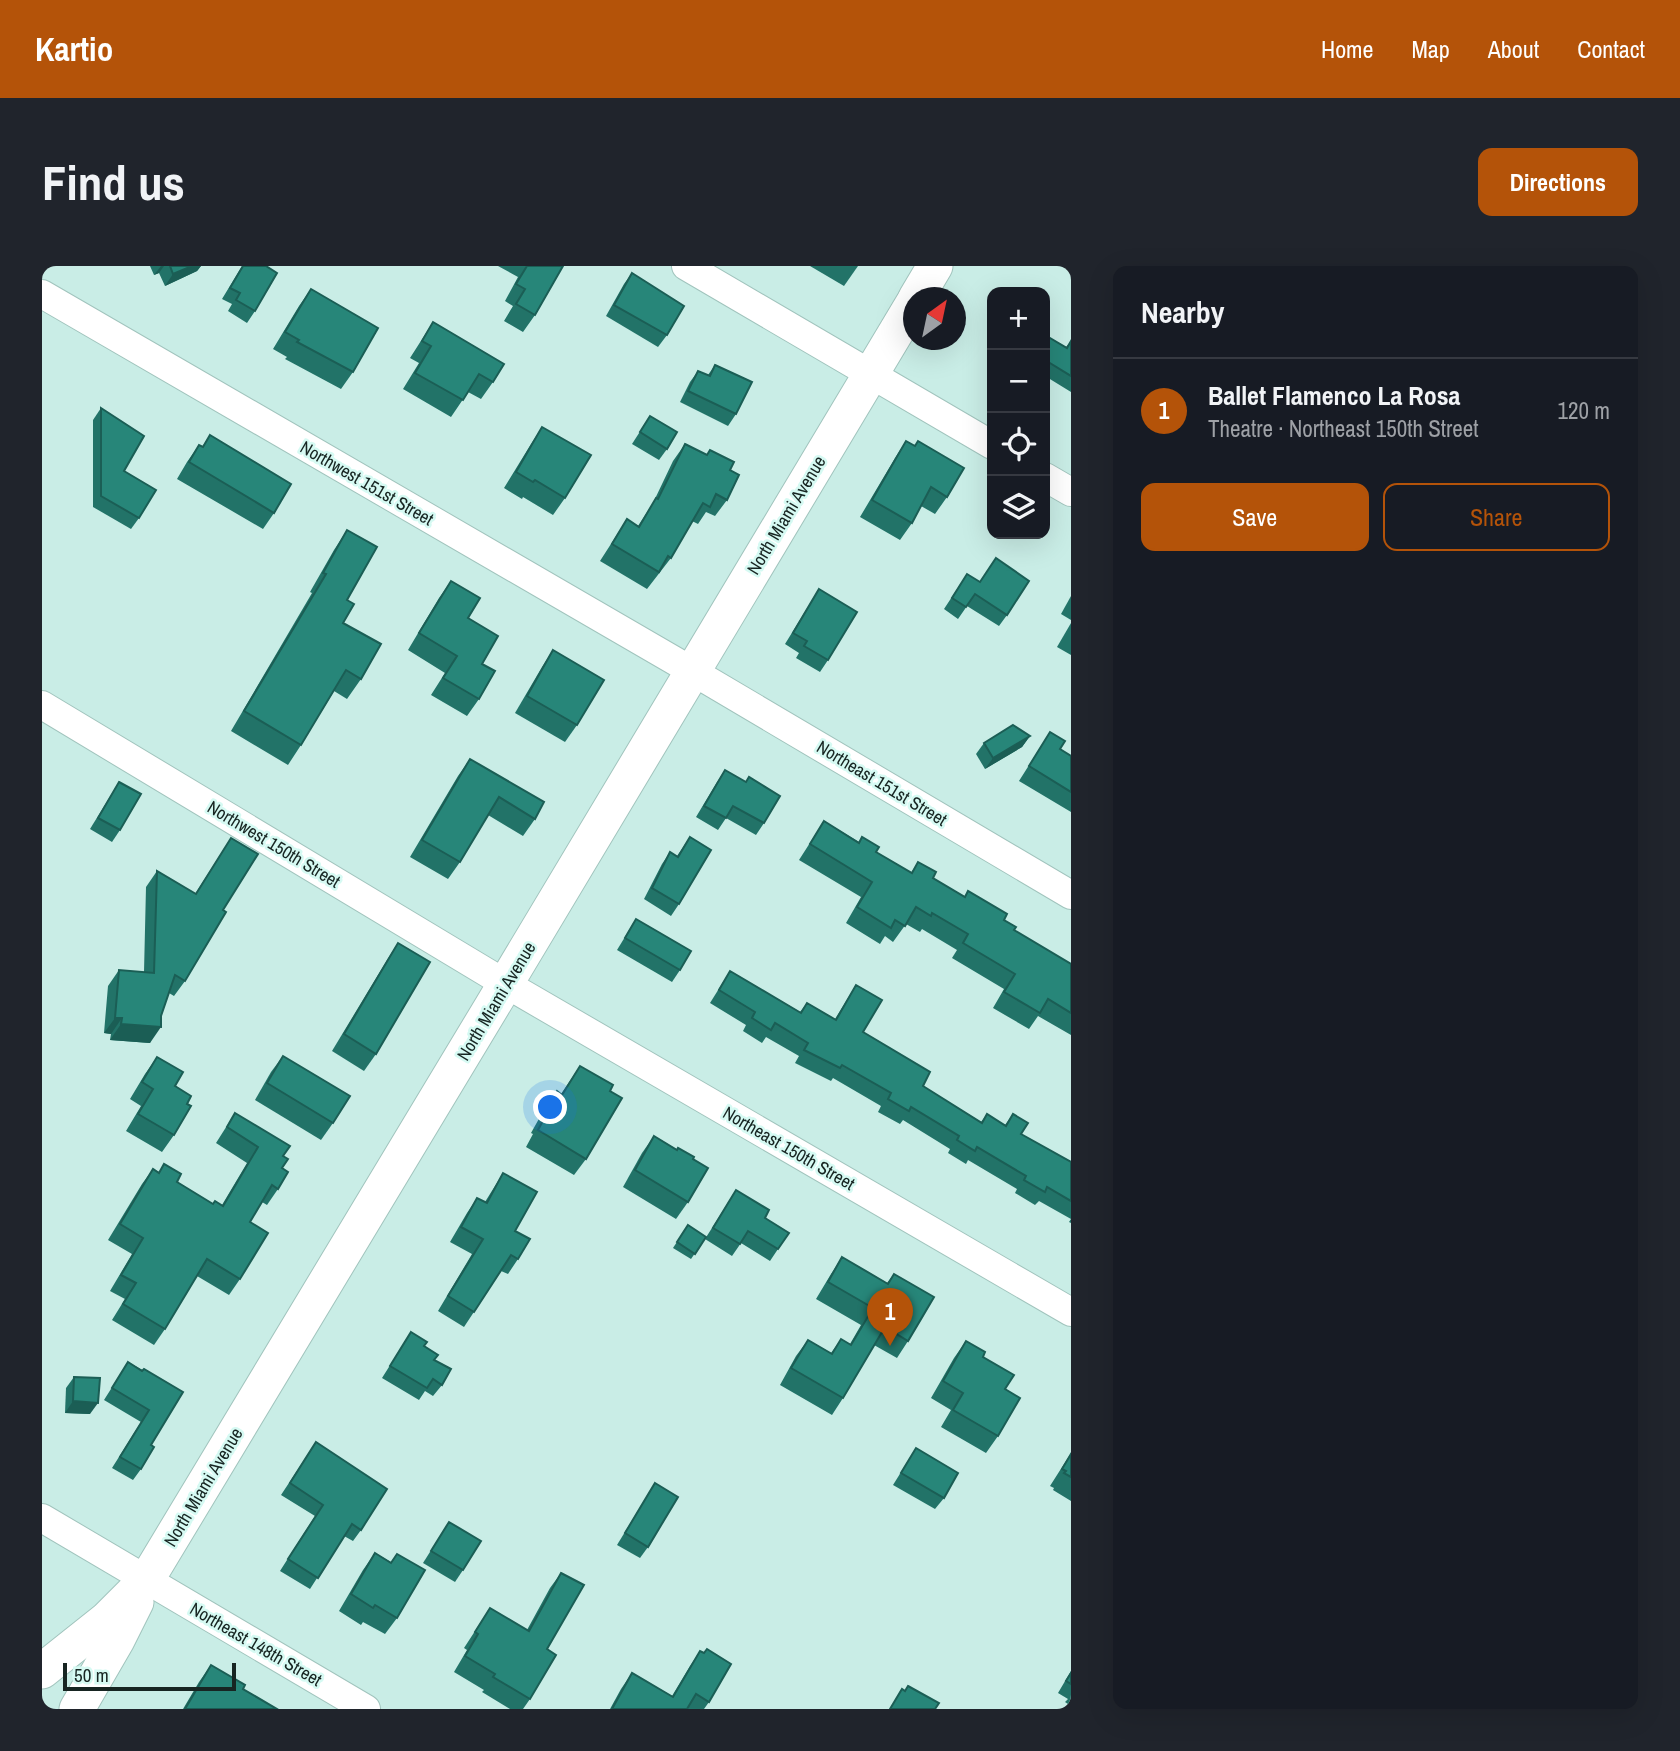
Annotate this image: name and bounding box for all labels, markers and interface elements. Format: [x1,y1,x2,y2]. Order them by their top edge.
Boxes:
text: Kartio [35,27,113,71]
text: Home [1321,33,1373,65]
text: Map [1411,33,1450,65]
text: About [1488,33,1539,65]
text: Contact [1577,33,1645,65]
button: Directions [1478,148,1638,216]
text: Find us [42,149,185,215]
north arrow [903,287,966,350]
map controls [987,287,1050,539]
button: + [987,287,1050,350]
text: Nearby [1141,292,1224,332]
button: − [987,350,1050,413]
text: Ballet Flamenco La Rosa [1208,378,1460,413]
text: 1 [1159,395,1169,426]
text: 120 m [1558,395,1610,426]
button: locate [987,413,1050,476]
text: Theatre · Northeast 150th Street [1208,413,1479,444]
street label: Northwest 151st Street [296,435,438,531]
street label: North Miami Avenue [741,451,831,579]
button: layers [987,476,1050,539]
button: Save [1141,483,1369,551]
button: Share [1383,483,1610,551]
street label: Northeast 151st Street [812,734,952,832]
street label: Northwest 150th Street [203,794,345,894]
street label: North Miami Avenue [451,937,541,1065]
your location [533,1090,567,1124]
street label: Northeast 150th Street [718,1100,860,1196]
pin: 1 [867,1288,913,1346]
street label: North Miami Avenue [158,1423,248,1551]
street label: Northeast 148th Street [185,1596,327,1692]
scale bar [63,1660,236,1692]
text: 50 m [74,1662,109,1688]

